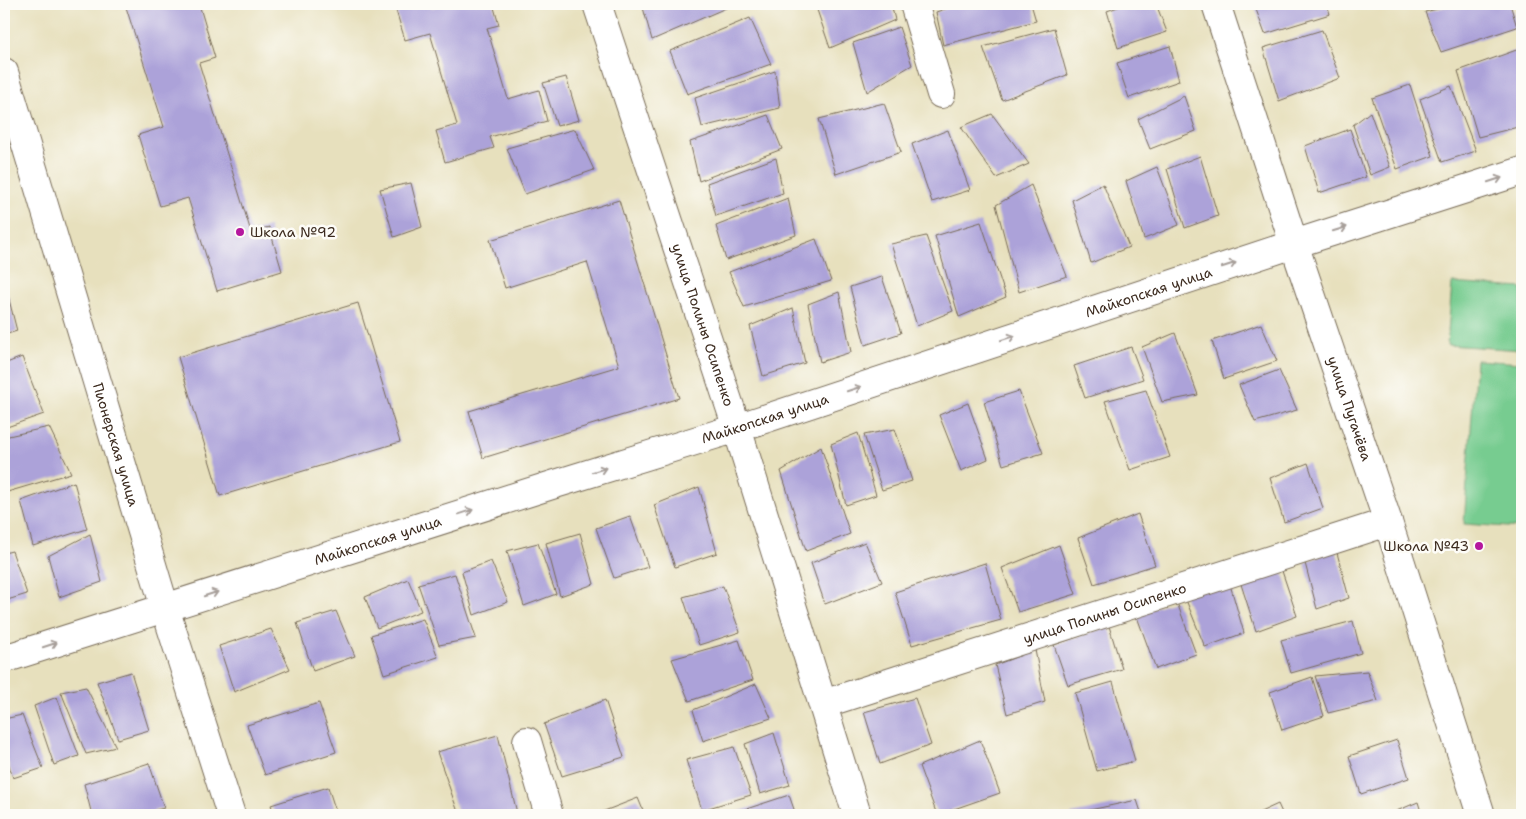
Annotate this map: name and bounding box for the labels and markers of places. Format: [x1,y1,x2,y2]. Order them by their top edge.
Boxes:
place label: Школа №92 [250,223,336,241]
marker: Школа №92 [234,226,246,238]
place label: Школа №43 [1383,537,1469,555]
marker: Школа №43 [1473,540,1485,552]

